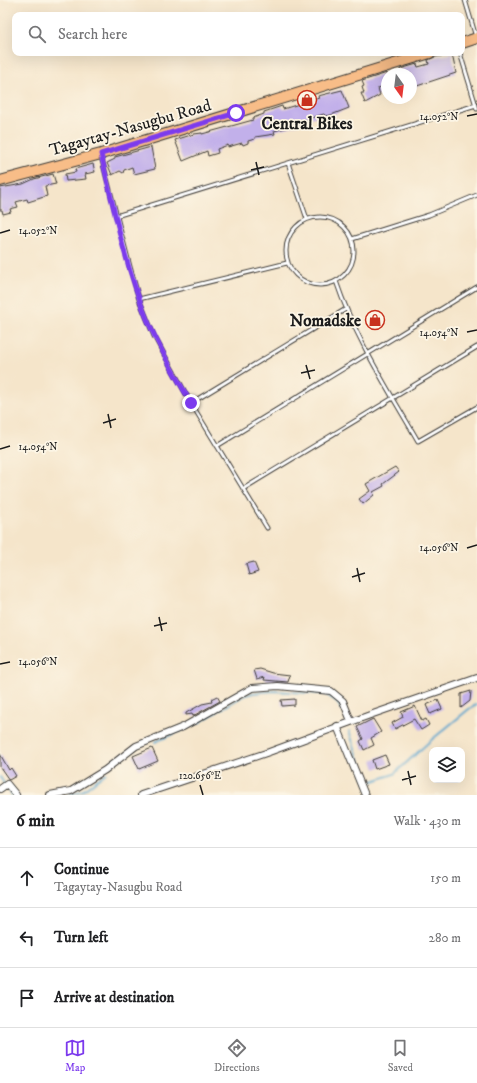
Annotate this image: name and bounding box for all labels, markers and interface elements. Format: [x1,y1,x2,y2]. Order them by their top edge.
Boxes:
search box [12,12,465,56]
icon: search [26,23,48,45]
text: Search here [58,25,127,44]
north arrow [381,68,417,104]
shop icon: Central Bikes [296,89,318,111]
street label: Tagaytay-Nasugbu Road [47,94,214,162]
route start [227,104,245,122]
text: 14.052°N [420,111,458,123]
place label: Central Bikes [262,113,353,135]
text: 14.052°N [19,225,57,237]
shop icon: Nomadske [364,309,386,331]
place label: Nomadske [290,310,361,332]
text: 14.054°N [419,327,459,339]
route end [182,394,200,412]
text: 14.054°N [18,441,58,453]
text: 14.056°N [420,542,459,554]
text: 14.056°N [19,656,58,668]
map controls [429,747,465,783]
button: layers [429,747,465,783]
text: 120.656°E [179,770,221,782]
text: 6 min [16,810,55,832]
text: Walk · 430 m [393,813,461,829]
text: Continue [54,860,109,879]
icon: ahead [16,867,38,889]
text: 150 m [430,870,461,886]
text: Tagaytay-Nasugbu Road [54,879,182,895]
icon: left [16,927,38,949]
text: Turn left [54,928,108,947]
text: 280 m [429,930,461,946]
icon: arrive [16,987,38,1009]
text: Arrive at destination [54,988,174,1007]
tab: Map [64,1037,86,1075]
tab: Directions [214,1037,260,1075]
tab: Saved [388,1037,413,1075]

